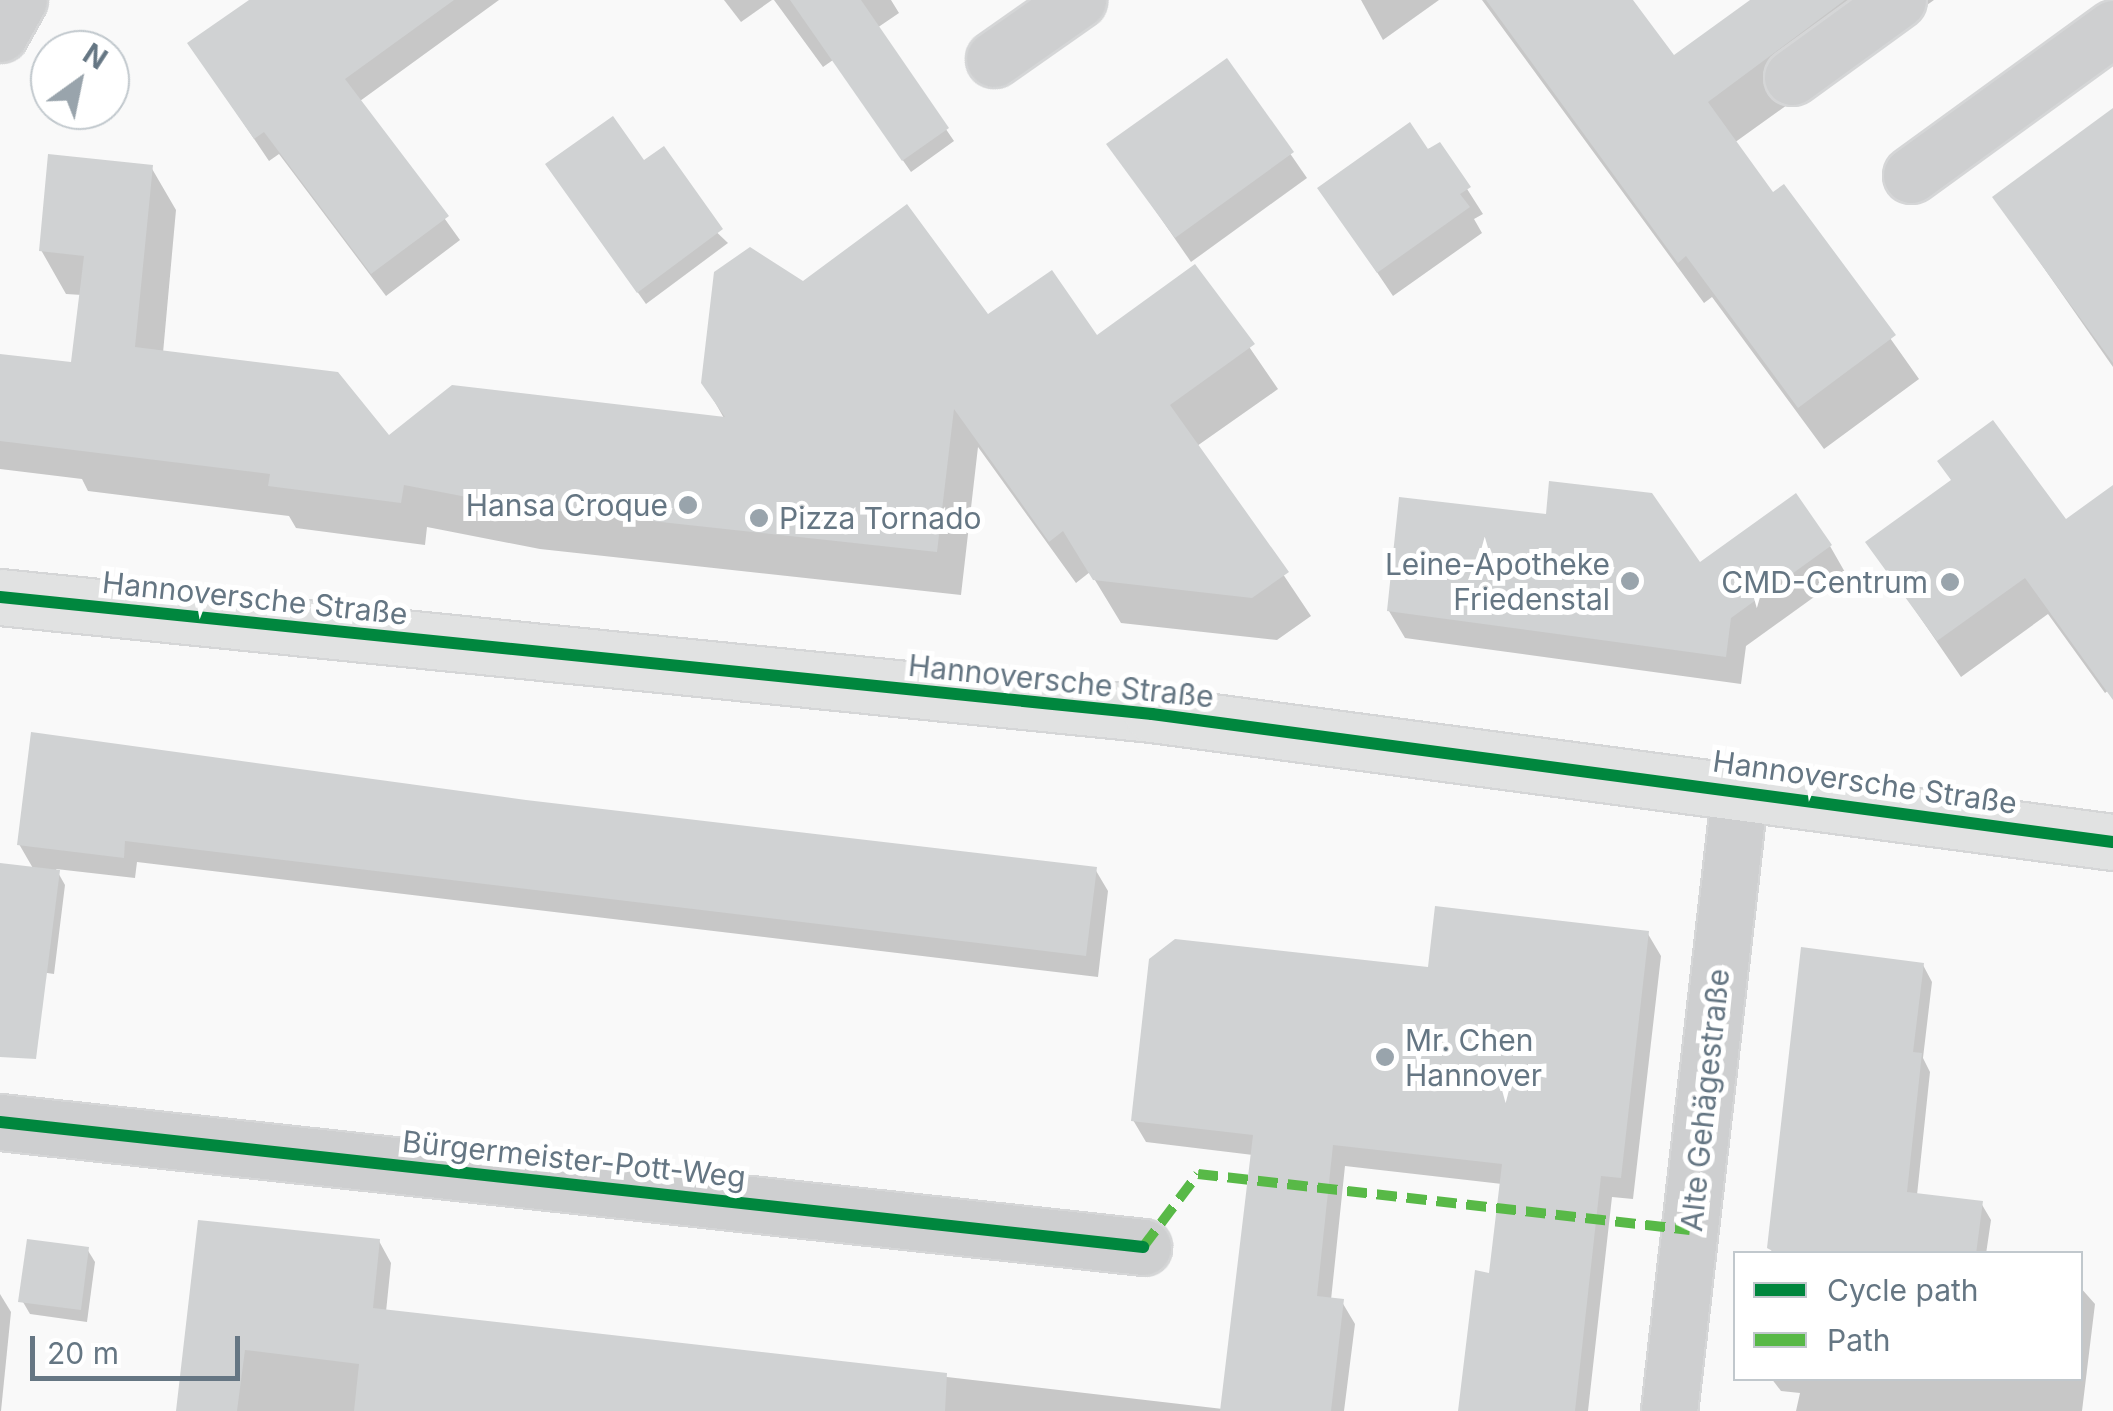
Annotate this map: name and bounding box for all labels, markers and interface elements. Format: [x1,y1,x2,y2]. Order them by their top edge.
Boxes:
north arrow [30,30,130,130]
text: N [77,36,113,77]
place label: Hansa Croque [466,487,668,523]
marker: Hansa Croque [677,494,699,516]
place label: Pizza Tornado [779,500,982,536]
marker: Pizza Tornado [748,507,770,529]
place label: Leine-Apotheke Friedenstal [1385,546,1610,616]
street label: Hannoversche Straße [101,564,409,632]
place label: CMD-Centrum [1721,564,1928,600]
marker: CMD-Centrum [1937,569,1963,595]
marker: Leine-Apotheke Friedenstal [1619,570,1641,592]
street label: Hannoversche Straße [907,647,1215,715]
street label: Hannoversche Straße [1711,743,2019,821]
street label: Alte Gehägestraße [1673,967,1737,1233]
place label: Mr. Chen Hannover [1405,1022,1542,1092]
marker: Mr. Chen Hannover [1374,1046,1396,1068]
street label: Bürgermeister-Pott-Weg [401,1123,747,1195]
legend [1733,1251,2083,1381]
text: Cycle path [1827,1272,1979,1308]
scale bar [35,1316,245,1378]
text: Path [1827,1322,1891,1358]
text: 20 m [47,1335,119,1371]

